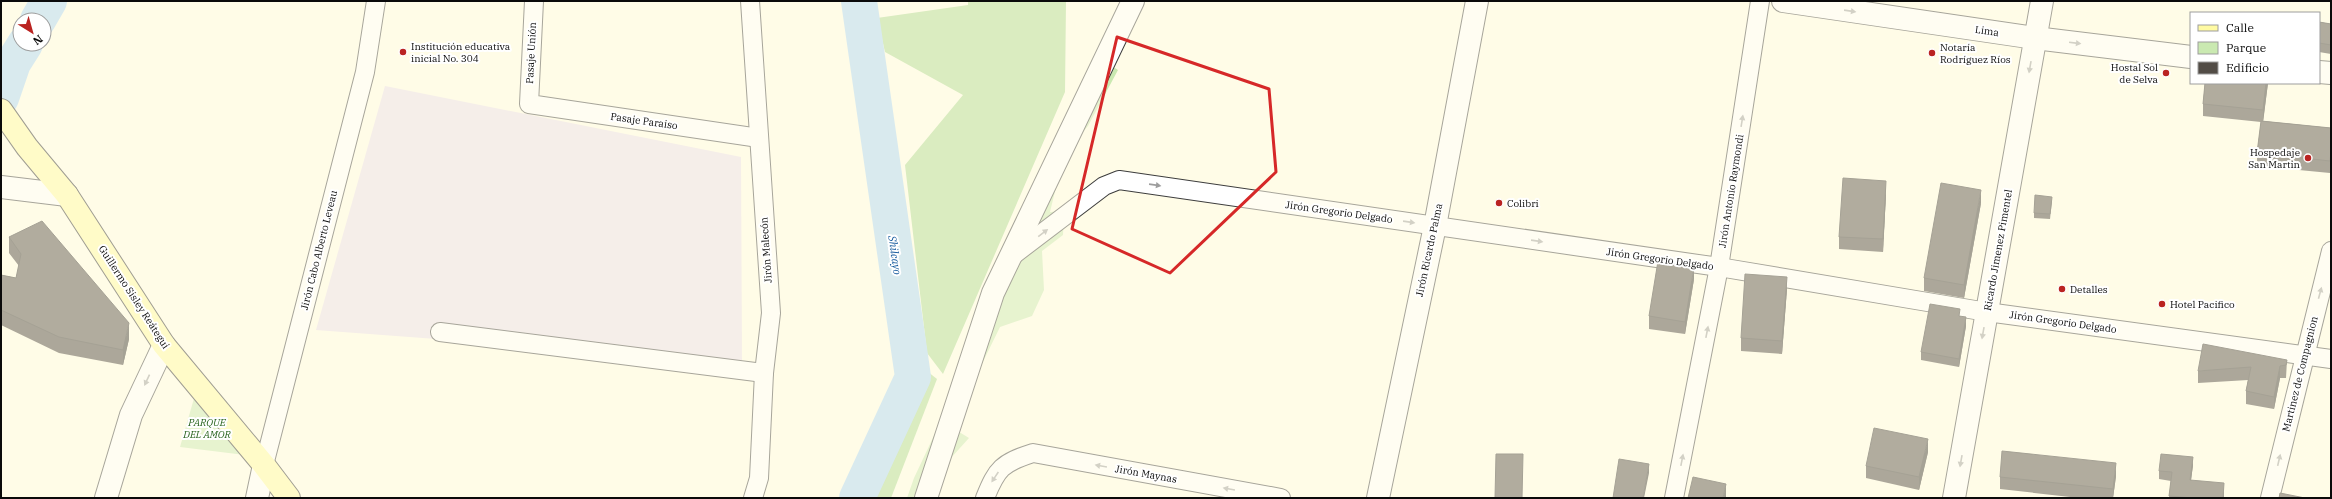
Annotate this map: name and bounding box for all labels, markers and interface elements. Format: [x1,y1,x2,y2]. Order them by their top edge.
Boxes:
one-way arrow [1844,8,1856,14]
north arrow [12,12,52,52]
legend [2190,12,2320,84]
text: Calle [2226,20,2254,35]
street label: Pasaje Unión [523,21,539,84]
street label: Lima [1974,23,2000,39]
text: N [30,32,46,48]
place label: Institución educativa inicial No. 304 [411,40,511,65]
one-way arrow [2069,40,2082,46]
text: Parque [2226,40,2266,55]
place label: Notaría Rodríguez Ríos [1940,41,2011,66]
marker: Institución educativa inicial No. 304 [398,47,408,57]
marker: Notaría Rodríguez Ríos [1927,48,1937,58]
text: Edificio [2226,60,2269,75]
one-way arrow [2027,61,2033,73]
place label: Hostal Sol de Selva [2111,61,2159,86]
marker: Hostal Sol de Selva [2161,68,2171,78]
street label: Pasaje Paraiso [610,110,679,132]
one-way arrow [1739,115,1745,127]
street label: Jirón Antonio Raymondi [1716,133,1746,249]
place label: Hospedaje San Martin [2248,146,2301,171]
marker: Hospedaje San Martin [2303,153,2313,163]
one-way arrow [1149,182,1162,188]
street label: Ricardo Jimenez Pimentel [1981,188,2015,312]
street label: Jirón Cabo Alberto Leveau [298,189,340,311]
place label: Colibri [1507,197,1539,210]
street label: Jirón Gregorio Delgado [1285,198,1394,226]
marker: Colibri [1494,198,1504,208]
street label: Jirón Ricardo Palma [1413,202,1445,298]
street label: Jirón Malecón [757,216,775,283]
one-way arrow [1403,219,1415,225]
one-way arrow [1037,229,1048,237]
water label: Shilcayo [885,234,905,276]
one-way arrow [1531,238,1543,244]
street label: Guillermo Sisley Reátegui [96,243,172,351]
street label: Jirón Gregorio Delgado [1606,245,1715,273]
place label: Detalles [2070,283,2108,296]
marker: Detalles [2057,284,2067,294]
one-way arrow [2317,287,2323,299]
place label: Hotel Pacifico [2170,298,2235,311]
marker: Hotel Pacifico [2157,299,2167,309]
street label: Jirón Gregorio Delgado [2009,308,2118,336]
street label: Martinez de Compagnion [2279,314,2321,433]
one-way arrow [1704,326,1710,338]
one-way arrow [1980,327,1986,339]
one-way arrow [144,375,150,386]
park label: PARQUE DEL AMOR [182,416,232,441]
one-way arrow [1679,454,1685,466]
one-way arrow [2276,454,2282,466]
one-way arrow [1957,455,1963,467]
one-way arrow [1095,462,1107,468]
street label: Jirón Maynas [1114,462,1178,486]
one-way arrow [991,472,999,482]
one-way arrow [1223,485,1235,491]

